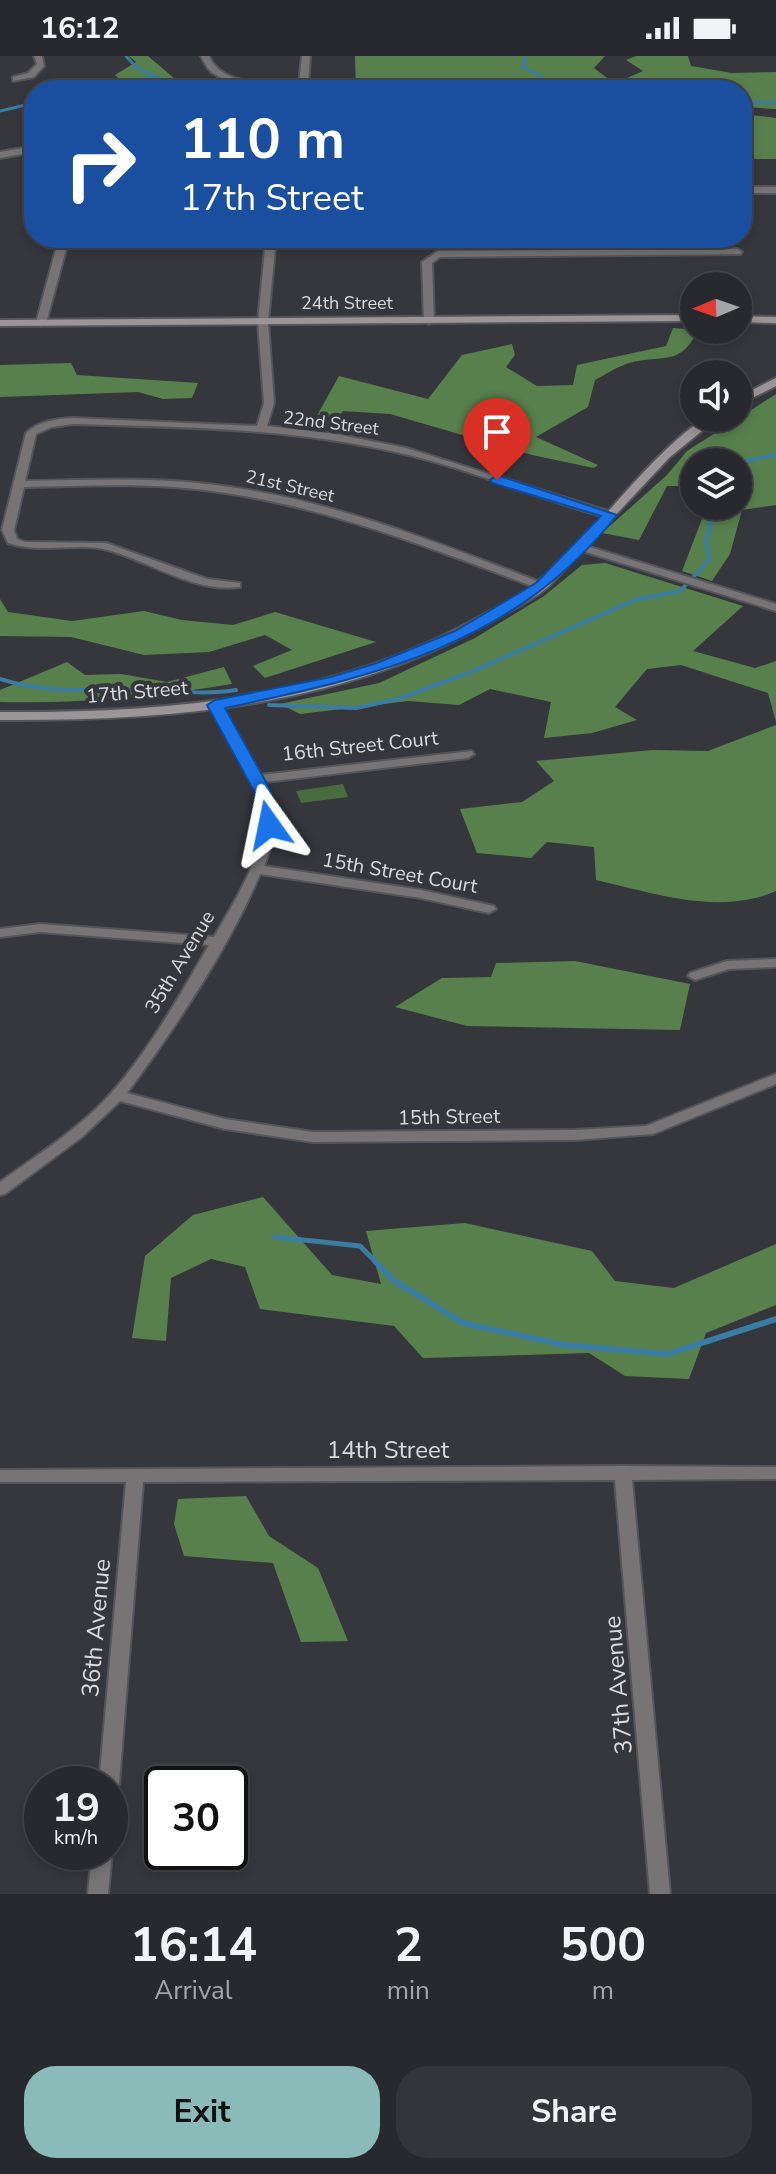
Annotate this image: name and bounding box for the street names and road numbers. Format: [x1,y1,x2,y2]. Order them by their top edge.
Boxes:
street label: 24th Street [301,291,394,315]
street label: 22nd Street [282,405,381,441]
street label: 21st Street [243,464,337,508]
street label: 17th Street [85,674,190,710]
street label: 16th Street Court [281,724,440,768]
street label: 15th Street Court [320,846,481,900]
street label: 35th Avenue [139,906,221,1018]
street label: 15th Street [398,1103,501,1131]
street label: 14th Street [327,1434,450,1466]
street label: 36th Avenue [74,1558,118,1698]
street label: 37th Avenue [596,1615,640,1755]

